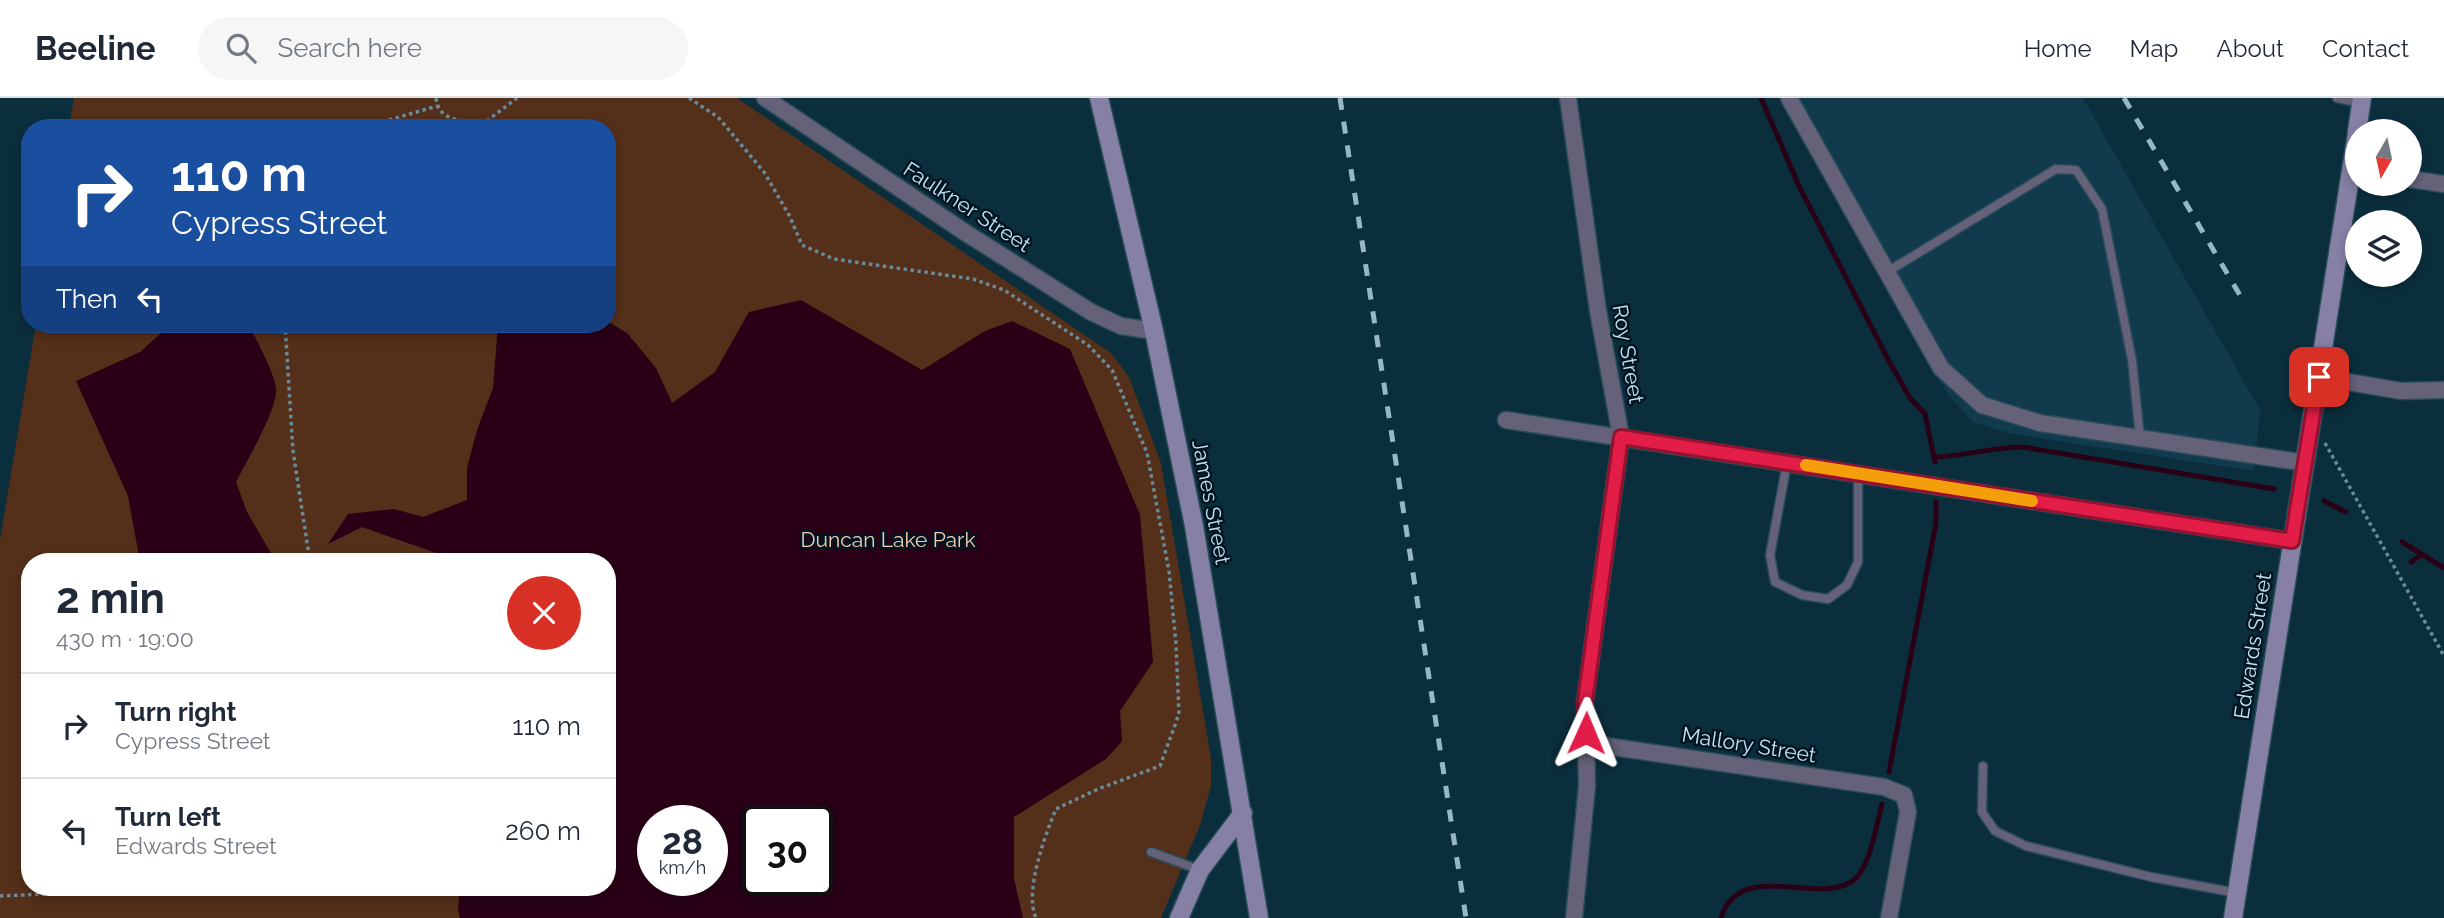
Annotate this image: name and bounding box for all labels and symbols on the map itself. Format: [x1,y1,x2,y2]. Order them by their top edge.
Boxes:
north arrow [2345,119,2422,196]
street label: Faulkner Street [899,156,1036,257]
street label: Roy Street [1608,303,1649,405]
pin [2289,347,2349,407]
street label: James Street [1187,437,1236,566]
park label: Duncan Lake Park [800,527,976,552]
street label: Edwards Street [2229,571,2276,721]
position arrow [1549,696,1623,770]
street label: Mallory Street [1680,722,1818,767]
speed limit sign: 30 [742,805,833,896]

